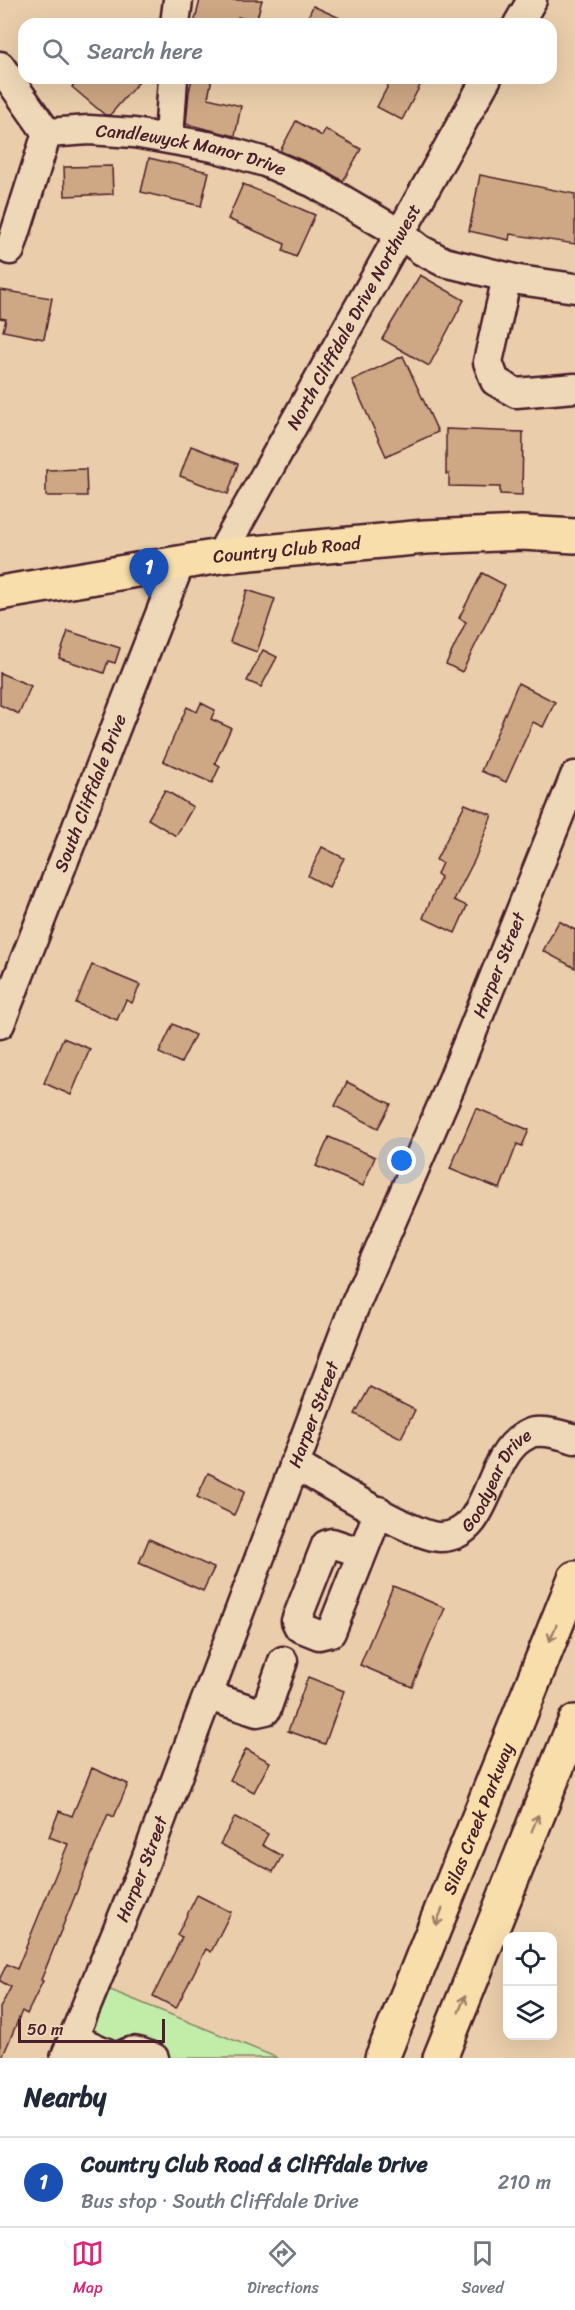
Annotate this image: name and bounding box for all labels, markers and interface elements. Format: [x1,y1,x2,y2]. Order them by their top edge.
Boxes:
search box [18,18,557,84]
text: Search here [87,32,203,71]
icon: search [39,35,72,68]
street label: Candlewyck Manor Drive [95,114,291,185]
street label: North Cliffdale Drive Northwest [277,198,430,436]
street label: Country Club Road [210,527,363,573]
pin: 1 [130,548,168,598]
street label: South Cliffdale Drive [45,709,136,877]
street label: Harper Street [463,907,535,1023]
your location [387,1146,416,1175]
street label: Harper Street [279,1356,349,1472]
street label: Goodyear Drive [453,1419,538,1540]
one-way arrow [547,1623,558,1641]
street label: Silas Creek Parkway [433,1737,523,1899]
street label: Harper Street [106,1811,177,1927]
one-way arrow [530,1814,541,1832]
one-way arrow [433,1907,444,1926]
map controls [503,1932,557,2040]
button: locate [503,1932,557,1986]
button: layers [503,1986,557,2040]
one-way arrow [457,1995,468,2013]
text: 50 m [27,2015,63,2044]
scale bar [18,2016,165,2044]
text: Nearby [24,2074,106,2120]
text: Country Club Road & Cliffdale Drive [81,2145,428,2184]
text: 1 [39,2165,48,2200]
text: 210 m [498,2165,551,2200]
text: Bus stop · South Cliffdale Drive [81,2184,359,2219]
tab: Map [71,2237,104,2302]
tab: Directions [247,2237,319,2302]
tab: Saved [461,2237,504,2302]

